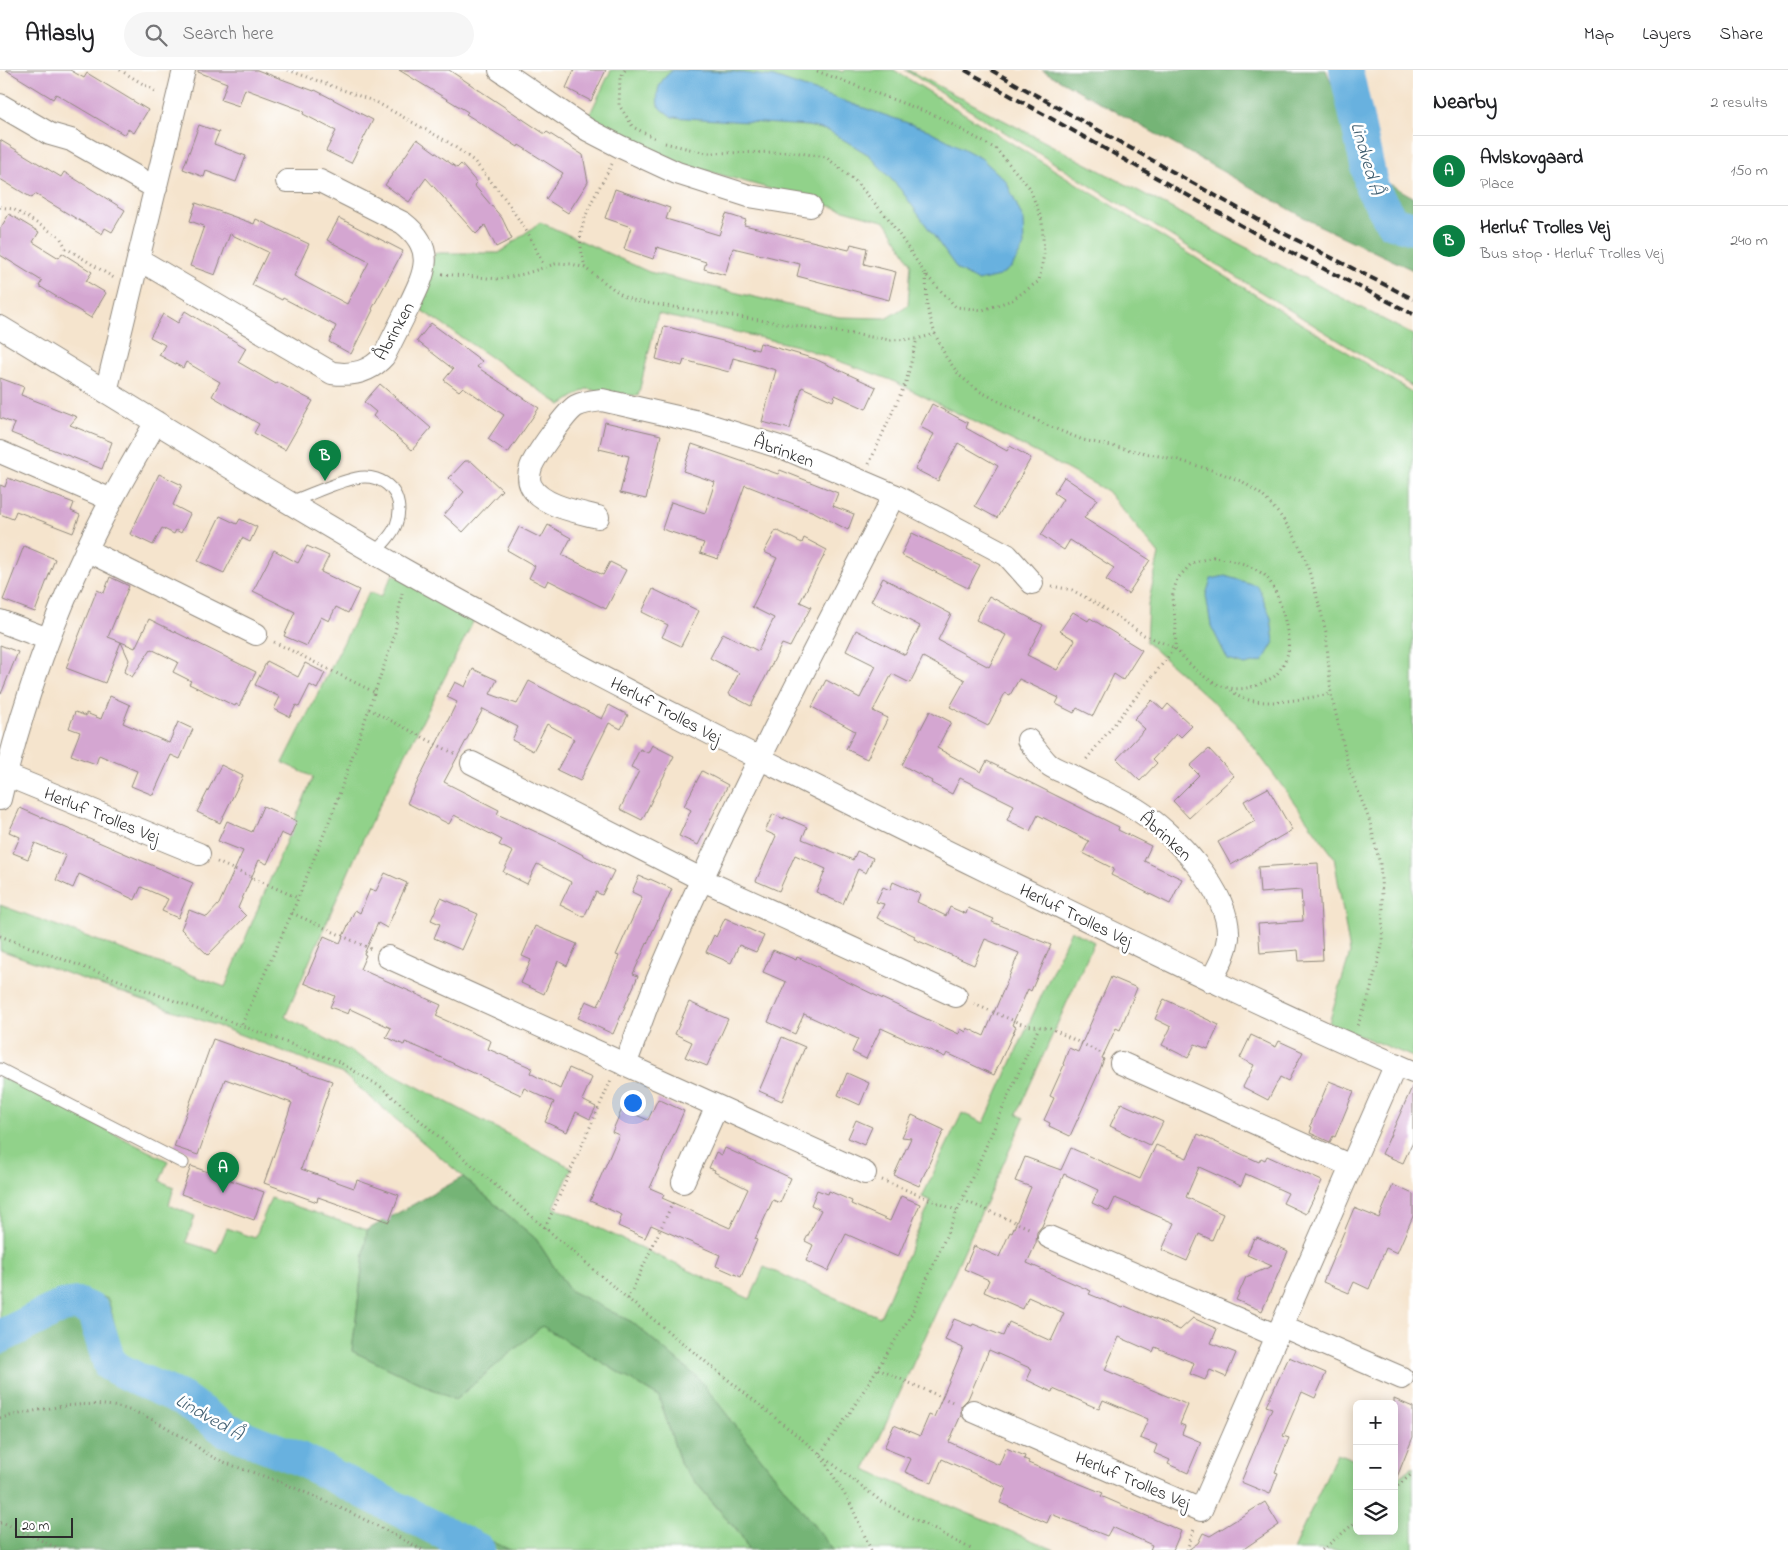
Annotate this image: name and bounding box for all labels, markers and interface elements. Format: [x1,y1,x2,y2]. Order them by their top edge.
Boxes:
search box [124,12,474,57]
text: Atlasly [25,17,94,52]
icon: search [142,21,170,49]
text: Search here [182,21,273,48]
text: Map [1584,22,1614,48]
text: Layers [1642,22,1692,48]
text: Share [1720,22,1763,48]
text: Nearby [1433,88,1497,118]
text: 2 results [1710,91,1768,115]
water label: Lindved Å [1342,119,1389,199]
text: Avlskovgaard [1480,145,1583,172]
text: A [1444,159,1454,183]
text: 150 m [1730,159,1768,183]
text: Place [1480,172,1514,196]
text: Herluf Trolles Vej [1480,215,1610,242]
text: B [1444,229,1454,253]
text: 240 m [1730,229,1768,253]
text: Bus stop · Herluf Trolles Vej [1480,242,1663,266]
street label: Åbrinken [369,298,422,366]
street label: Åbrinken [749,430,818,476]
pin: B [309,440,341,481]
street label: Herluf Trolles Vej [605,671,726,752]
street label: Herluf Trolles Vej [39,782,163,852]
street label: Åbrinken [1133,807,1197,868]
street label: Herluf Trolles Vej [1014,878,1136,956]
your location [620,1090,646,1116]
pin: A [207,1152,239,1193]
water label: Lindved Å [170,1388,249,1449]
map controls [1353,1400,1398,1535]
button: + [1353,1400,1398,1445]
button: − [1353,1445,1398,1490]
street label: Herluf Trolles Vej [1071,1446,1194,1518]
button: layers [1353,1490,1398,1535]
scale bar [15,1515,72,1538]
text: 20 m [22,1516,49,1537]

